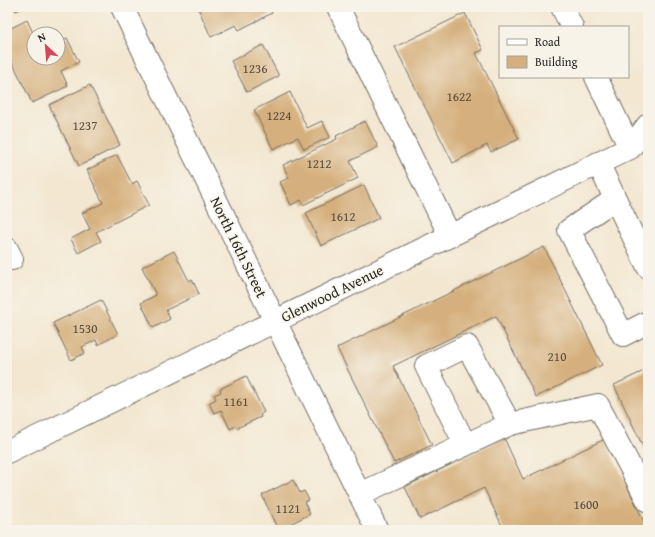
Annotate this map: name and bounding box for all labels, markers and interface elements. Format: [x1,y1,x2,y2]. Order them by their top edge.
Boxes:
north arrow [26,26,66,66]
legend [499,26,629,78]
text: N [35,28,49,46]
text: Road [535,33,561,50]
text: Building [535,53,578,70]
house number: 1236 [242,59,268,78]
house number: 1622 [446,87,472,106]
house number: 1224 [266,106,292,125]
house number: 1237 [72,116,98,135]
house number: 1212 [306,154,332,173]
street label: North 16th Street [205,193,273,302]
house number: 1612 [330,207,356,226]
street label: Glenwood Avenue [277,259,387,327]
house number: 1530 [72,319,98,338]
house number: 210 [548,347,566,366]
house number: 1161 [223,392,249,411]
house number: 1600 [573,495,599,514]
house number: 1121 [275,499,301,518]

